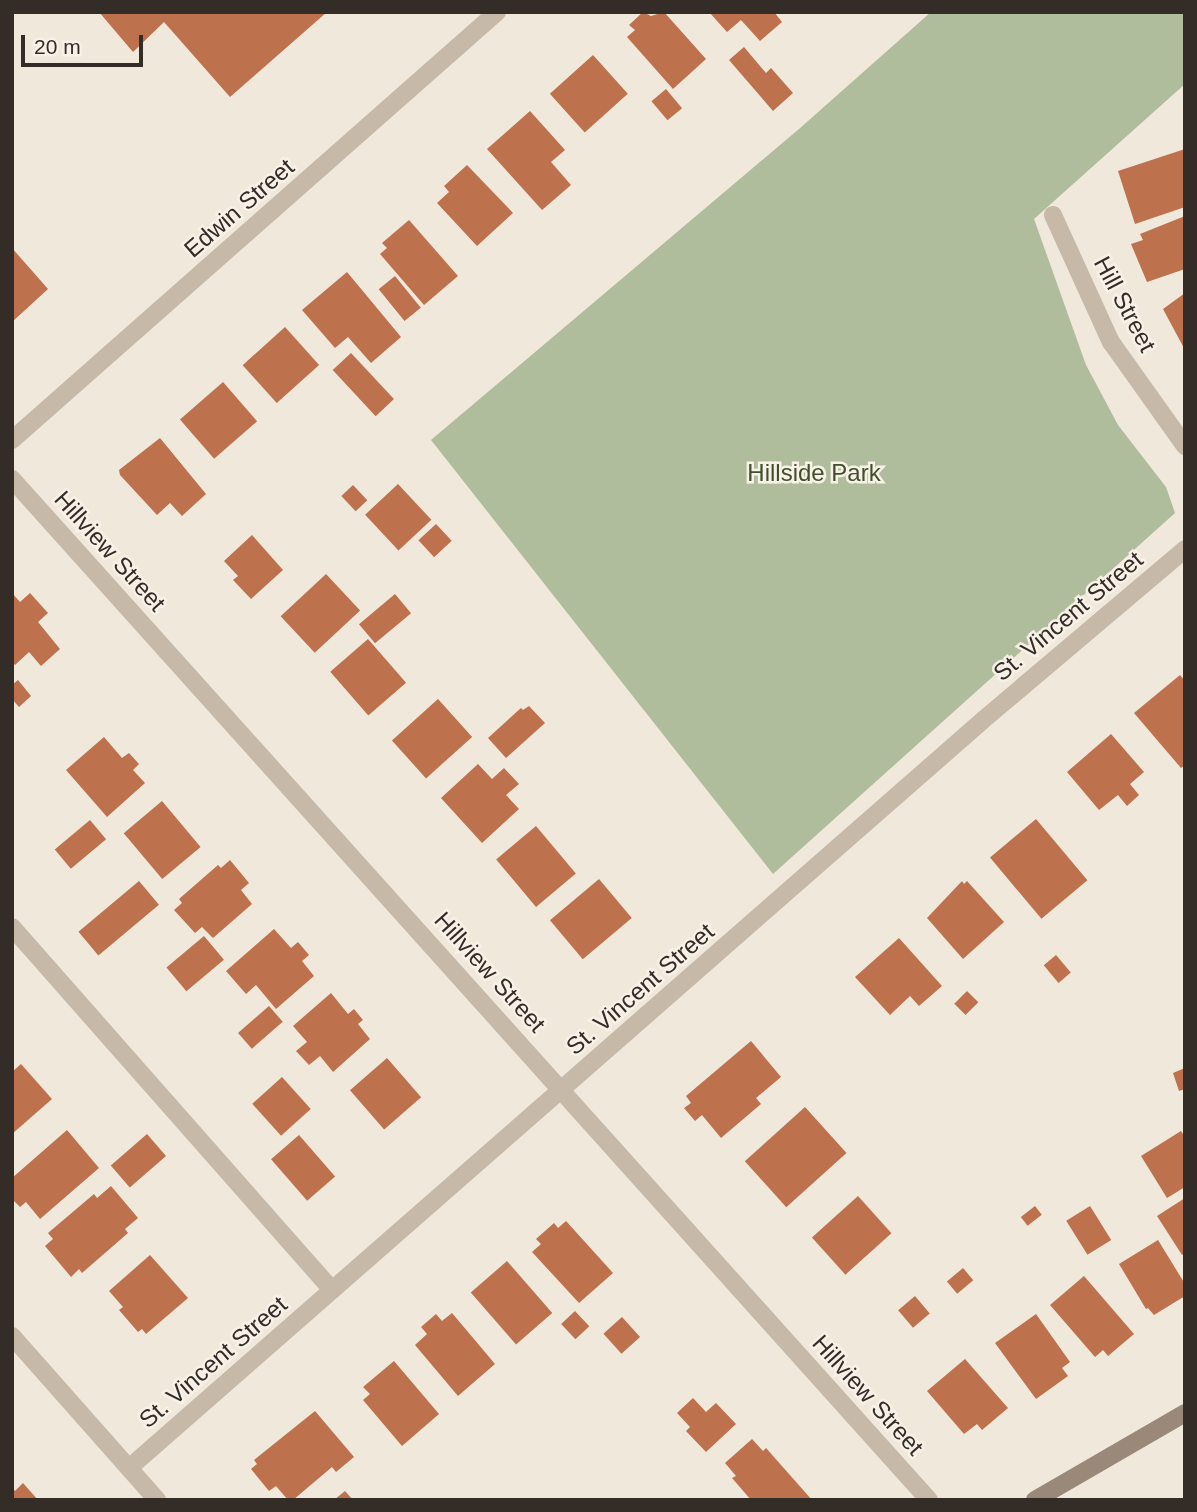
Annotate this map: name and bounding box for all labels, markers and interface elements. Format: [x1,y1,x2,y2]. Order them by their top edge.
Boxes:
scale bar [24,21,147,65]
text: 20 m [34,35,81,58]
street label: Edwin Street [178,152,300,264]
street label: Hill Street [1088,251,1162,357]
park label: Hillside Park [747,459,881,487]
street label: Hillview Street [48,485,172,617]
street label: St. Vincent Street [987,545,1149,687]
street label: Hillview Street [428,906,552,1038]
street label: St. Vincent Street [560,917,720,1061]
street label: St. Vincent Street [133,1290,293,1434]
street label: Hillview Street [806,1329,930,1461]

